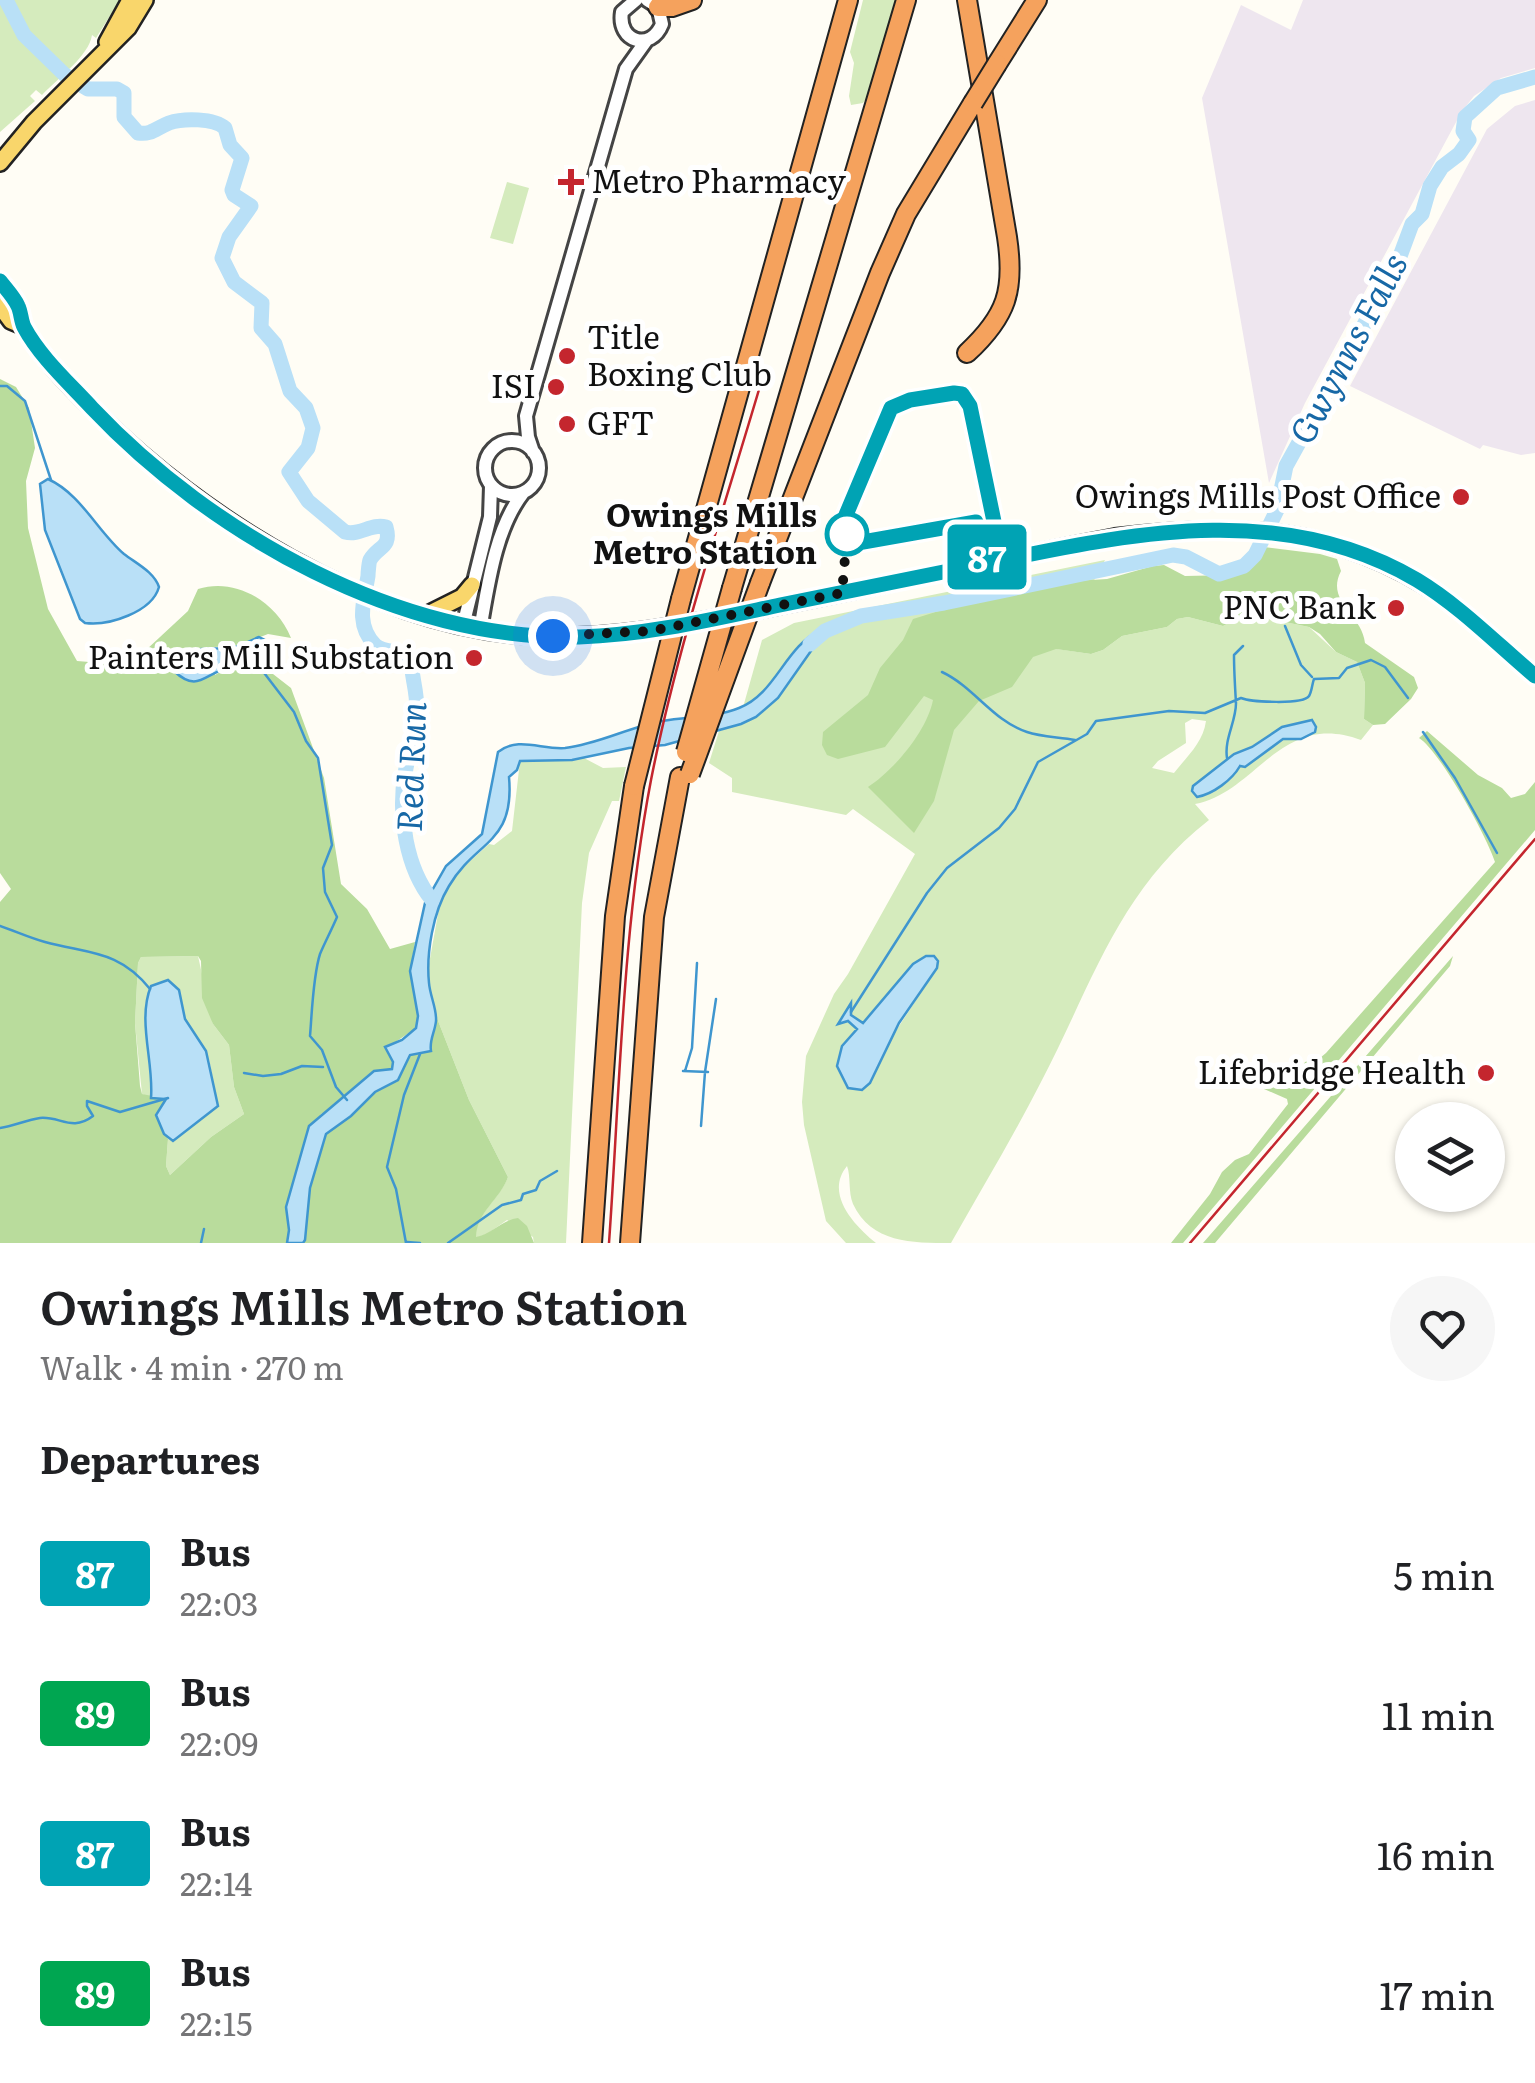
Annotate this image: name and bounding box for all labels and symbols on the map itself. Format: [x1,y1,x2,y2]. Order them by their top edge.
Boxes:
place label: Metro Pharmacy [591,155,846,203]
marker: Metro Pharmacy [560,171,582,193]
water label: Gwynns Falls [1274,243,1419,452]
place label: Title Boxing Club [587,311,772,396]
marker: Title Boxing Club [556,345,578,367]
place label: ISI [491,360,536,408]
marker: ISI [545,376,567,398]
place label: GFT [587,397,654,445]
marker: GFT [556,413,578,435]
place label: Owings Mills Post Office [1075,470,1441,518]
marker: Owings Mills Post Office [1450,486,1472,508]
place label: Owings Mills Metro Station [593,489,817,574]
marker: Owings Mills Metro Station [826,513,868,555]
line badge: 87 [942,524,1032,590]
place label: PNC Bank [1223,581,1377,629]
marker: PNC Bank [1385,597,1407,619]
your location [528,611,578,661]
place label: Painters Mill Substation [88,631,454,679]
marker: Painters Mill Substation [463,647,485,669]
water label: Red Run [381,701,437,833]
place label: Lifebridge Health [1198,1046,1466,1094]
marker: Lifebridge Health [1475,1062,1497,1084]

